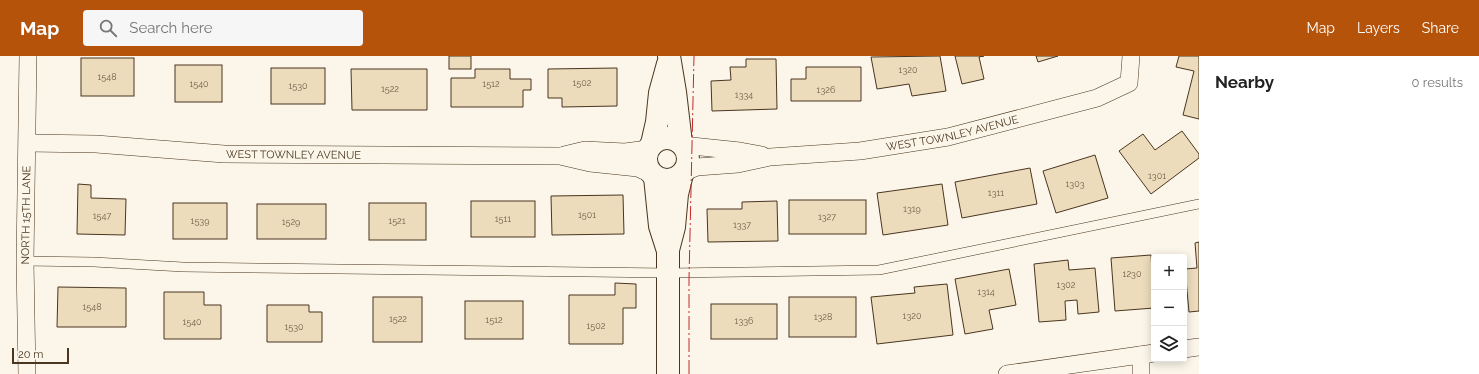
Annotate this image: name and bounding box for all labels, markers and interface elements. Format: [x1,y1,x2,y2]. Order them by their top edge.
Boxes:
search box [83,10,363,46]
text: Map [20,17,59,39]
icon: search [97,17,119,39]
text: Search here [129,19,213,37]
text: Map [1307,20,1335,36]
text: Layers [1357,20,1400,36]
text: Share [1422,20,1459,36]
house number: 1320 [899,65,918,75]
house number: 1548 [97,72,117,82]
text: Nearby [1215,72,1274,92]
text: 0 results [1412,75,1463,90]
house number: 1502 [573,78,592,88]
house number: 1540 [189,79,209,89]
house number: 1512 [482,79,500,89]
house number: 1530 [288,81,308,91]
house number: 1522 [381,84,399,94]
house number: 1326 [817,85,836,95]
house number: 1334 [735,90,753,100]
street label: WEST TOWNLEY AVENUE [885,113,1020,154]
street label: WEST TOWNLEY AVENUE [226,148,361,162]
street label: NORTH 15TH LANE [19,165,33,264]
house number: 1301 [1148,171,1166,181]
house number: 1303 [1066,179,1085,189]
house number: 1311 [988,188,1004,198]
house number: 1319 [903,204,921,214]
house number: 1501 [578,210,596,220]
house number: 1547 [93,211,111,221]
house number: 1327 [818,212,836,222]
house number: 1511 [495,214,511,224]
house number: 1539 [191,216,209,226]
house number: 1521 [388,216,406,226]
house number: 1529 [282,217,300,227]
house number: 1337 [733,220,751,230]
map controls [1151,254,1187,362]
button: + [1151,254,1187,290]
house number: 1230 [1123,269,1142,279]
house number: 1302 [1057,280,1076,290]
house number: 1314 [977,287,995,297]
button: − [1151,290,1187,326]
house number: 1548 [82,302,102,312]
house number: 1320 [903,311,922,321]
house number: 1328 [814,312,832,322]
house number: 1522 [389,314,407,324]
house number: 1512 [485,315,503,325]
house number: 1336 [735,316,754,326]
house number: 1540 [182,317,202,327]
house number: 1502 [587,321,606,331]
house number: 1530 [284,322,304,332]
button: layers [1151,326,1187,362]
scale bar [12,346,69,365]
text: 20 m [18,348,43,361]

